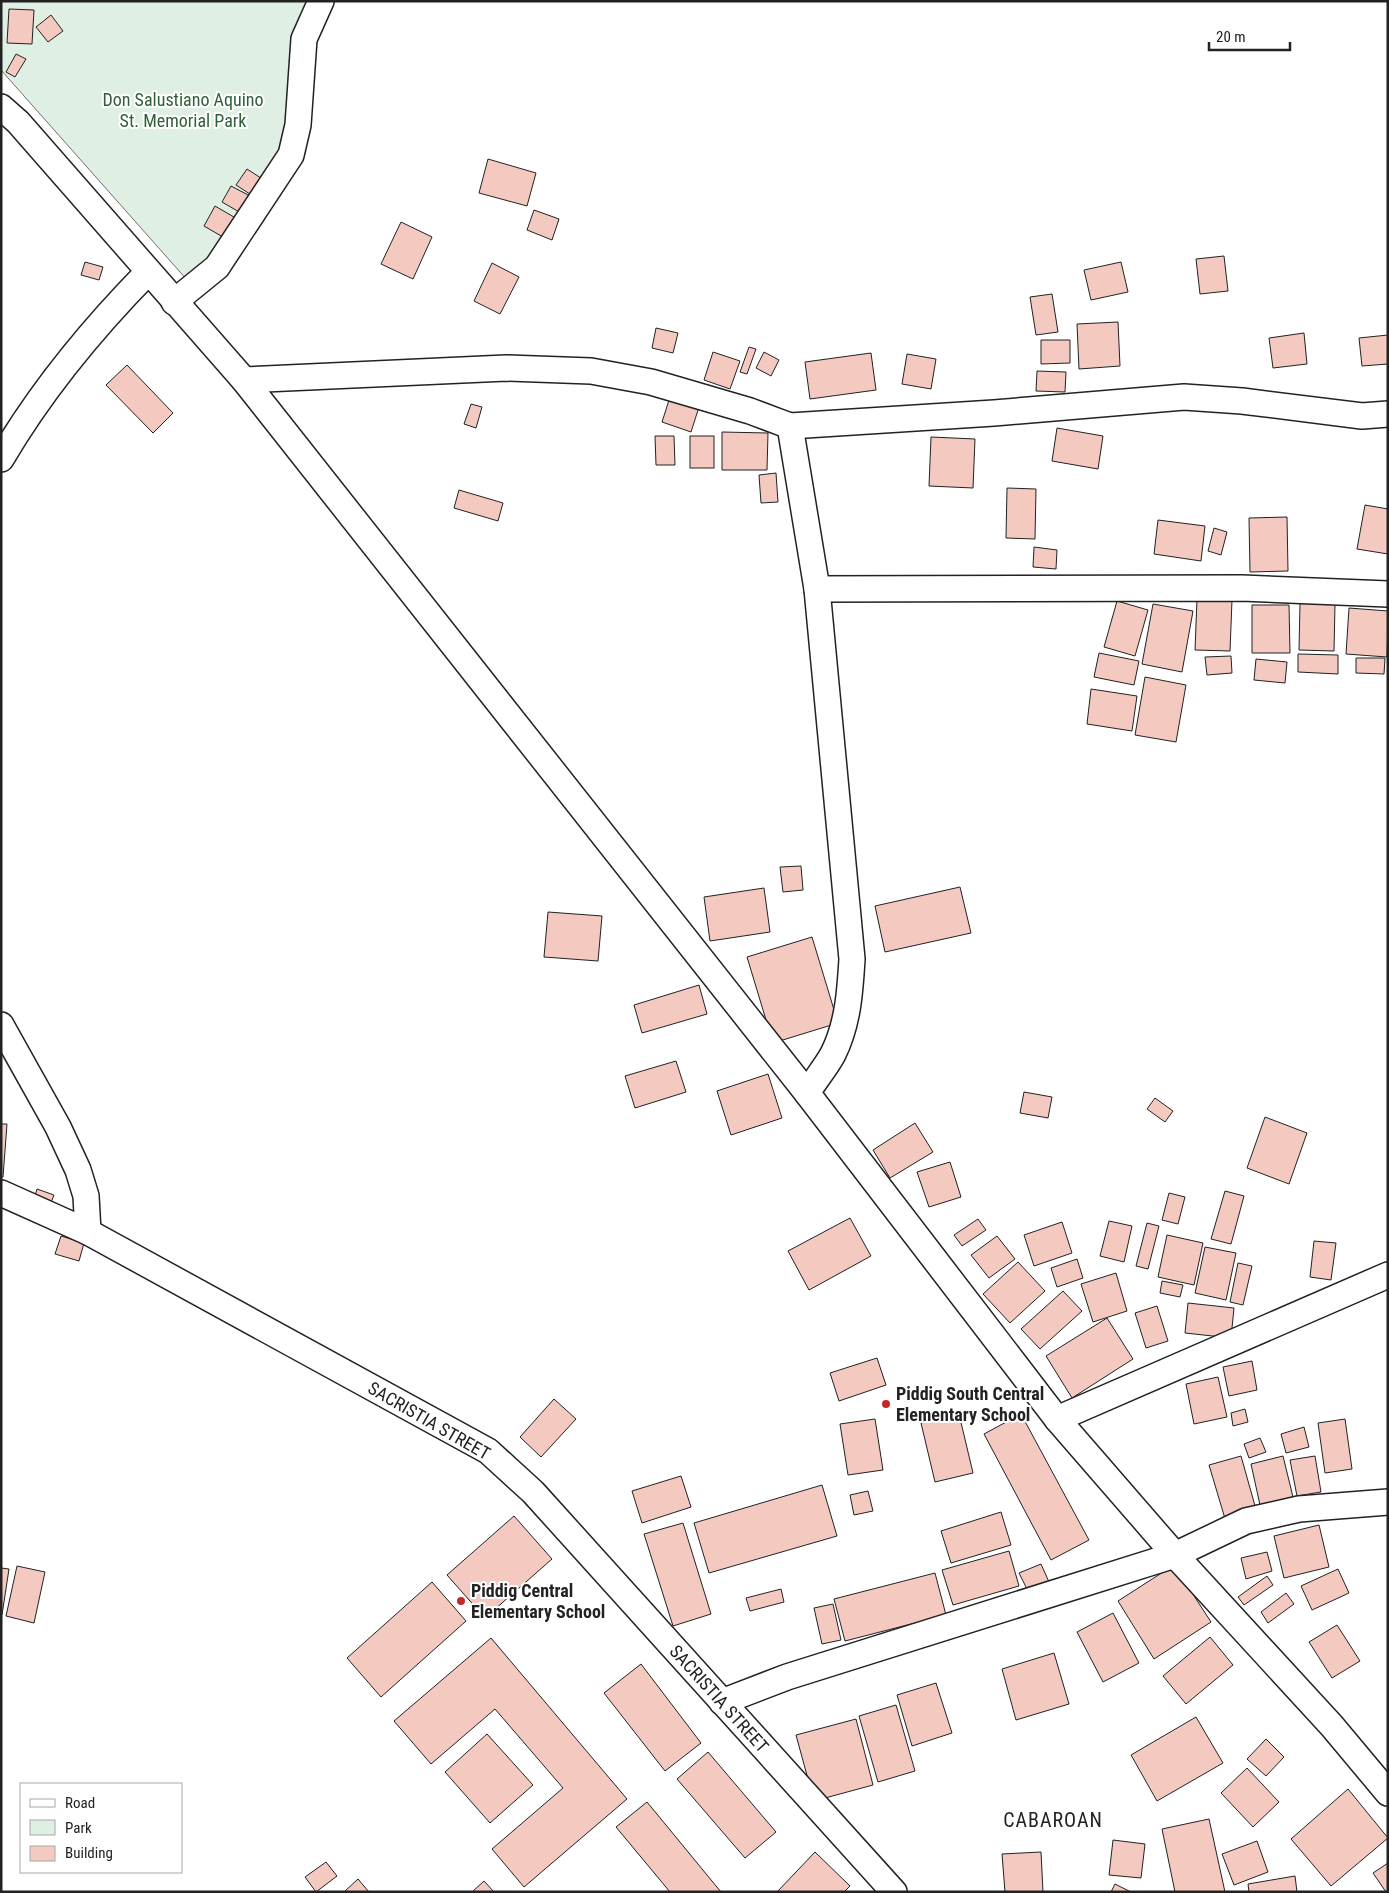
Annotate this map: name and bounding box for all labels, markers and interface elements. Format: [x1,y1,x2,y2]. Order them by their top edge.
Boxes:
scale bar [1209,20,1290,52]
text: 20 m [1216,28,1246,46]
park label: Don Salustiano Aquino St. Memorial Park [102,89,264,131]
street label: SACRISTIA STREET [364,1377,494,1464]
place label: Piddig South Central Elementary School [896,1383,1044,1425]
marker: Piddig South Central Elementary School [880,1398,892,1410]
place label: Piddig Central Elementary School [471,1580,605,1622]
marker: Piddig Central Elementary School [455,1595,467,1607]
street label: SACRISTIA STREET [666,1641,773,1757]
legend [20,1783,182,1873]
text: Road [65,1794,95,1812]
district label: CABAROAN [1003,1808,1103,1832]
text: Park [65,1819,92,1837]
text: Building [65,1844,113,1862]

